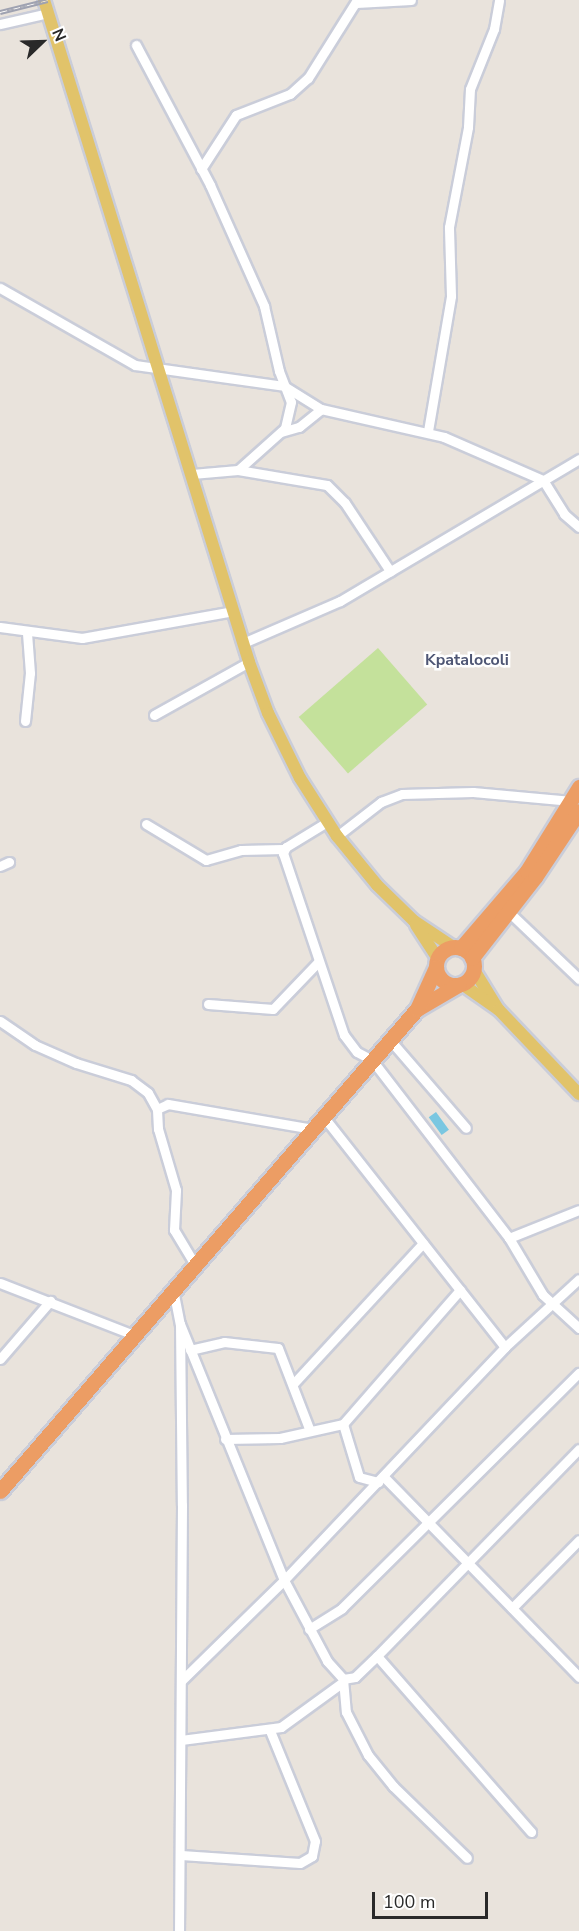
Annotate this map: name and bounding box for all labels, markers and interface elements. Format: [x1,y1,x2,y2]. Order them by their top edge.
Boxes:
north arrow [12,12,72,72]
text: N [46,25,71,45]
district label: Kpatalocoli [425,650,509,670]
scale bar [375,1880,490,1918]
text: 100 m [383,1890,435,1914]

